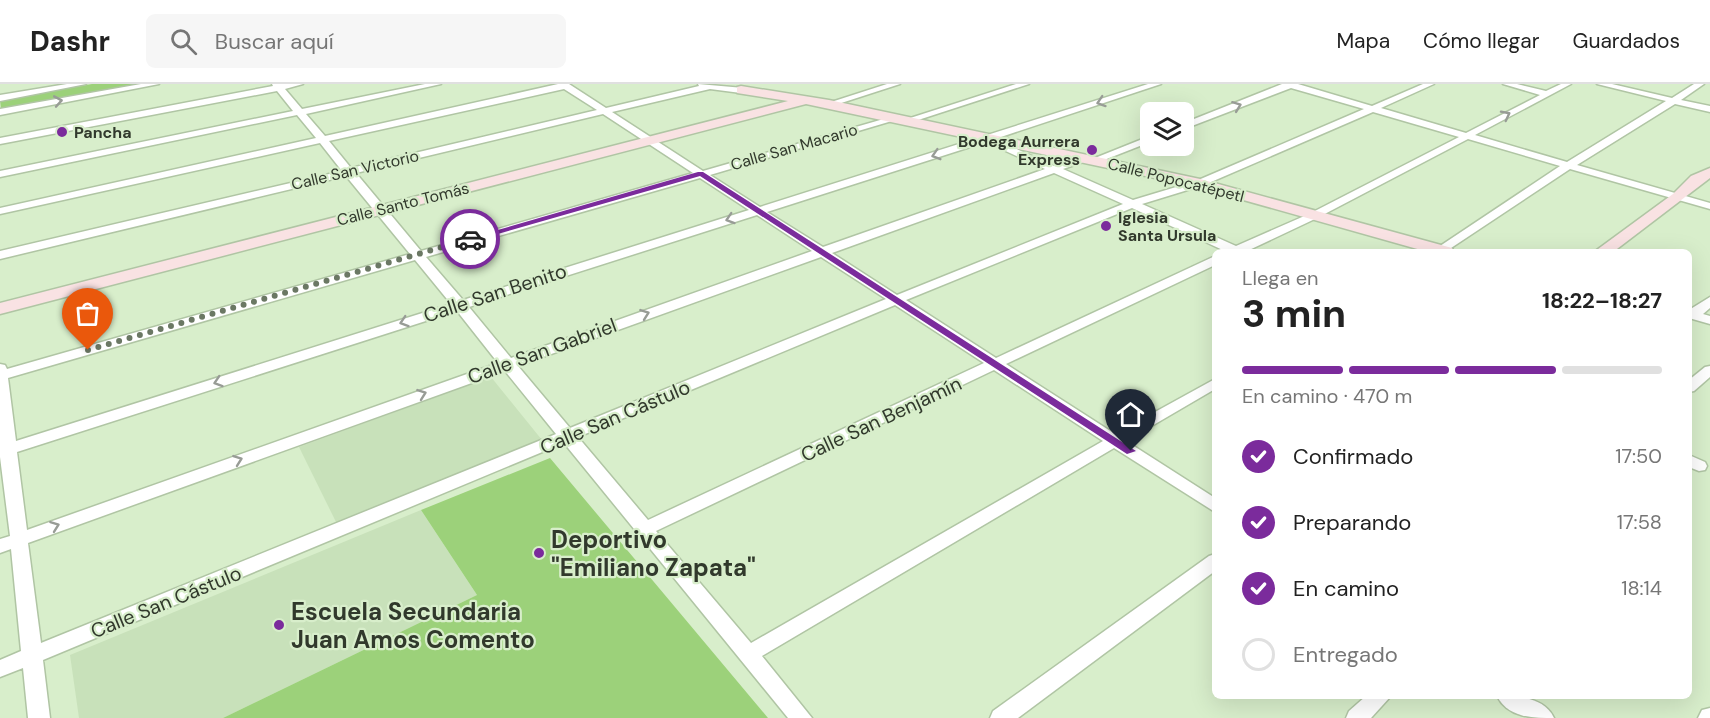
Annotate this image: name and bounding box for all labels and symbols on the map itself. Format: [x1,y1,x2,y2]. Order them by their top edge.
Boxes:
one-way arrow [1096,95,1107,108]
one-way arrow [53,96,62,108]
one-way arrow [1231,101,1242,113]
one-way arrow [1500,111,1510,122]
street label: Calle San Macario [728,119,860,175]
place label: Pancha [74,122,132,143]
marker: Pancha [55,125,69,139]
place label: Bodega Aurrera Express [958,131,1080,170]
marker: Bodega Aurrera Express [1085,143,1099,157]
street label: Calle San Victorio [289,145,421,195]
one-way arrow [931,148,942,160]
street label: Calle Popocatépetl [1106,153,1246,207]
street label: Calle Santo Tomás [335,177,471,231]
place label: Iglesia Santa Ursula [1118,207,1217,246]
courier [440,209,500,269]
one-way arrow [725,211,736,224]
marker: Iglesia Santa Ursula [1099,219,1113,233]
street label: Calle San Benito [420,258,570,328]
pin [62,288,113,350]
one-way arrow [639,309,650,322]
street label: Calle San Gabriel [464,312,620,390]
one-way arrow [399,315,410,328]
street label: Calle San Benjamín [796,370,966,468]
street label: Calle San Cástulo [536,374,694,460]
one-way arrow [213,375,224,387]
one-way arrow [416,389,427,401]
pin [1105,389,1156,451]
one-way arrow [233,455,243,468]
one-way arrow [49,521,60,534]
place label: Deportivo "Emiliano Zapata" [551,524,756,583]
marker: Deportivo "Emiliano Zapata" [532,546,546,560]
street label: Calle San Cástulo [87,560,245,644]
place label: Escuela Secundaria Juan Amos Comento [291,596,535,655]
marker: Escuela Secundaria Juan Amos Comento [272,618,286,632]

